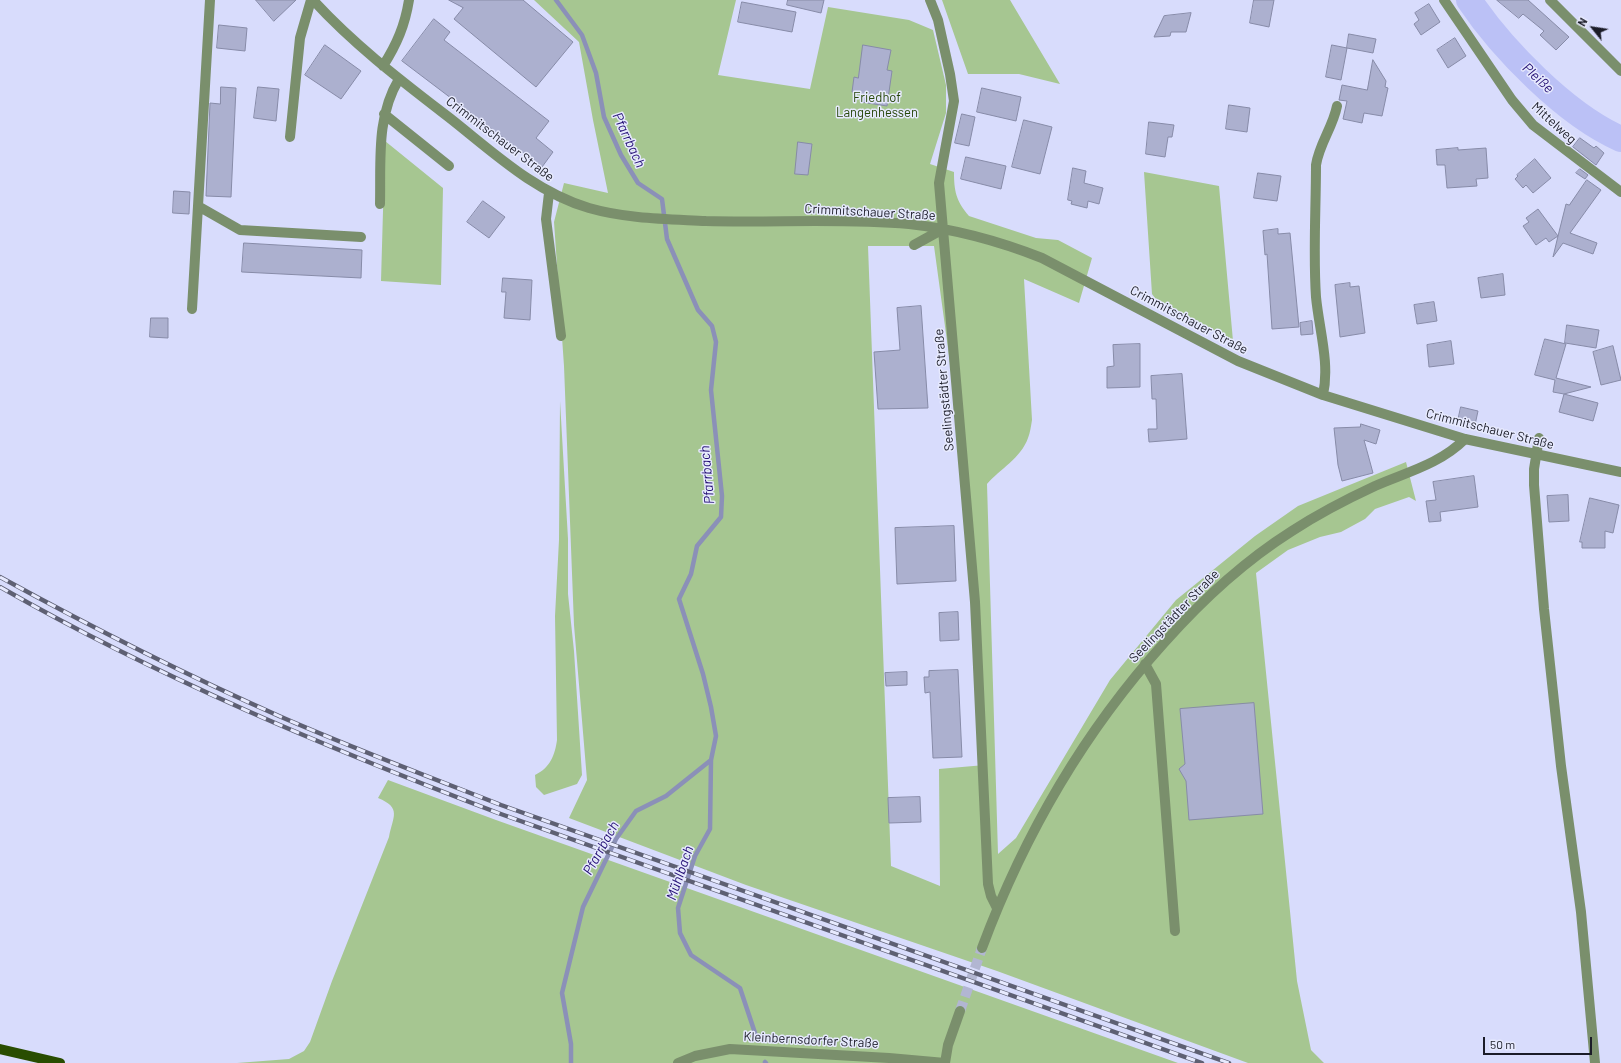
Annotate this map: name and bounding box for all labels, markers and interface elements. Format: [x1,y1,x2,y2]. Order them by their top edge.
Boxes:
north arrow [1573,8,1613,48]
text: N [1575,15,1590,28]
water label: Pleiße [1519,59,1557,97]
park label: Friedhof Langenhessen [836,90,918,121]
street label: Crimmitschauer Straße [443,93,557,185]
street label: Mittelweg [1528,99,1580,147]
water label: Pfarrbach [609,110,649,170]
street label: Crimmitschauer Straße [804,201,936,223]
street label: Crimmitschauer Straße [1127,282,1251,358]
street label: Seelingstädter Straße [931,328,957,452]
street label: Crimmitschauer Straße [1424,406,1556,452]
water label: Pfarrbach [696,445,718,505]
street label: Seelingstädter Straße [1126,566,1222,666]
water label: Pfarrbach [579,818,623,878]
water label: Mühlbach [663,843,697,903]
street label: Kleinbernsdorfer Straße [743,1029,879,1051]
scale bar [1485,1029,1594,1055]
text: 50 m [1490,1037,1515,1051]

